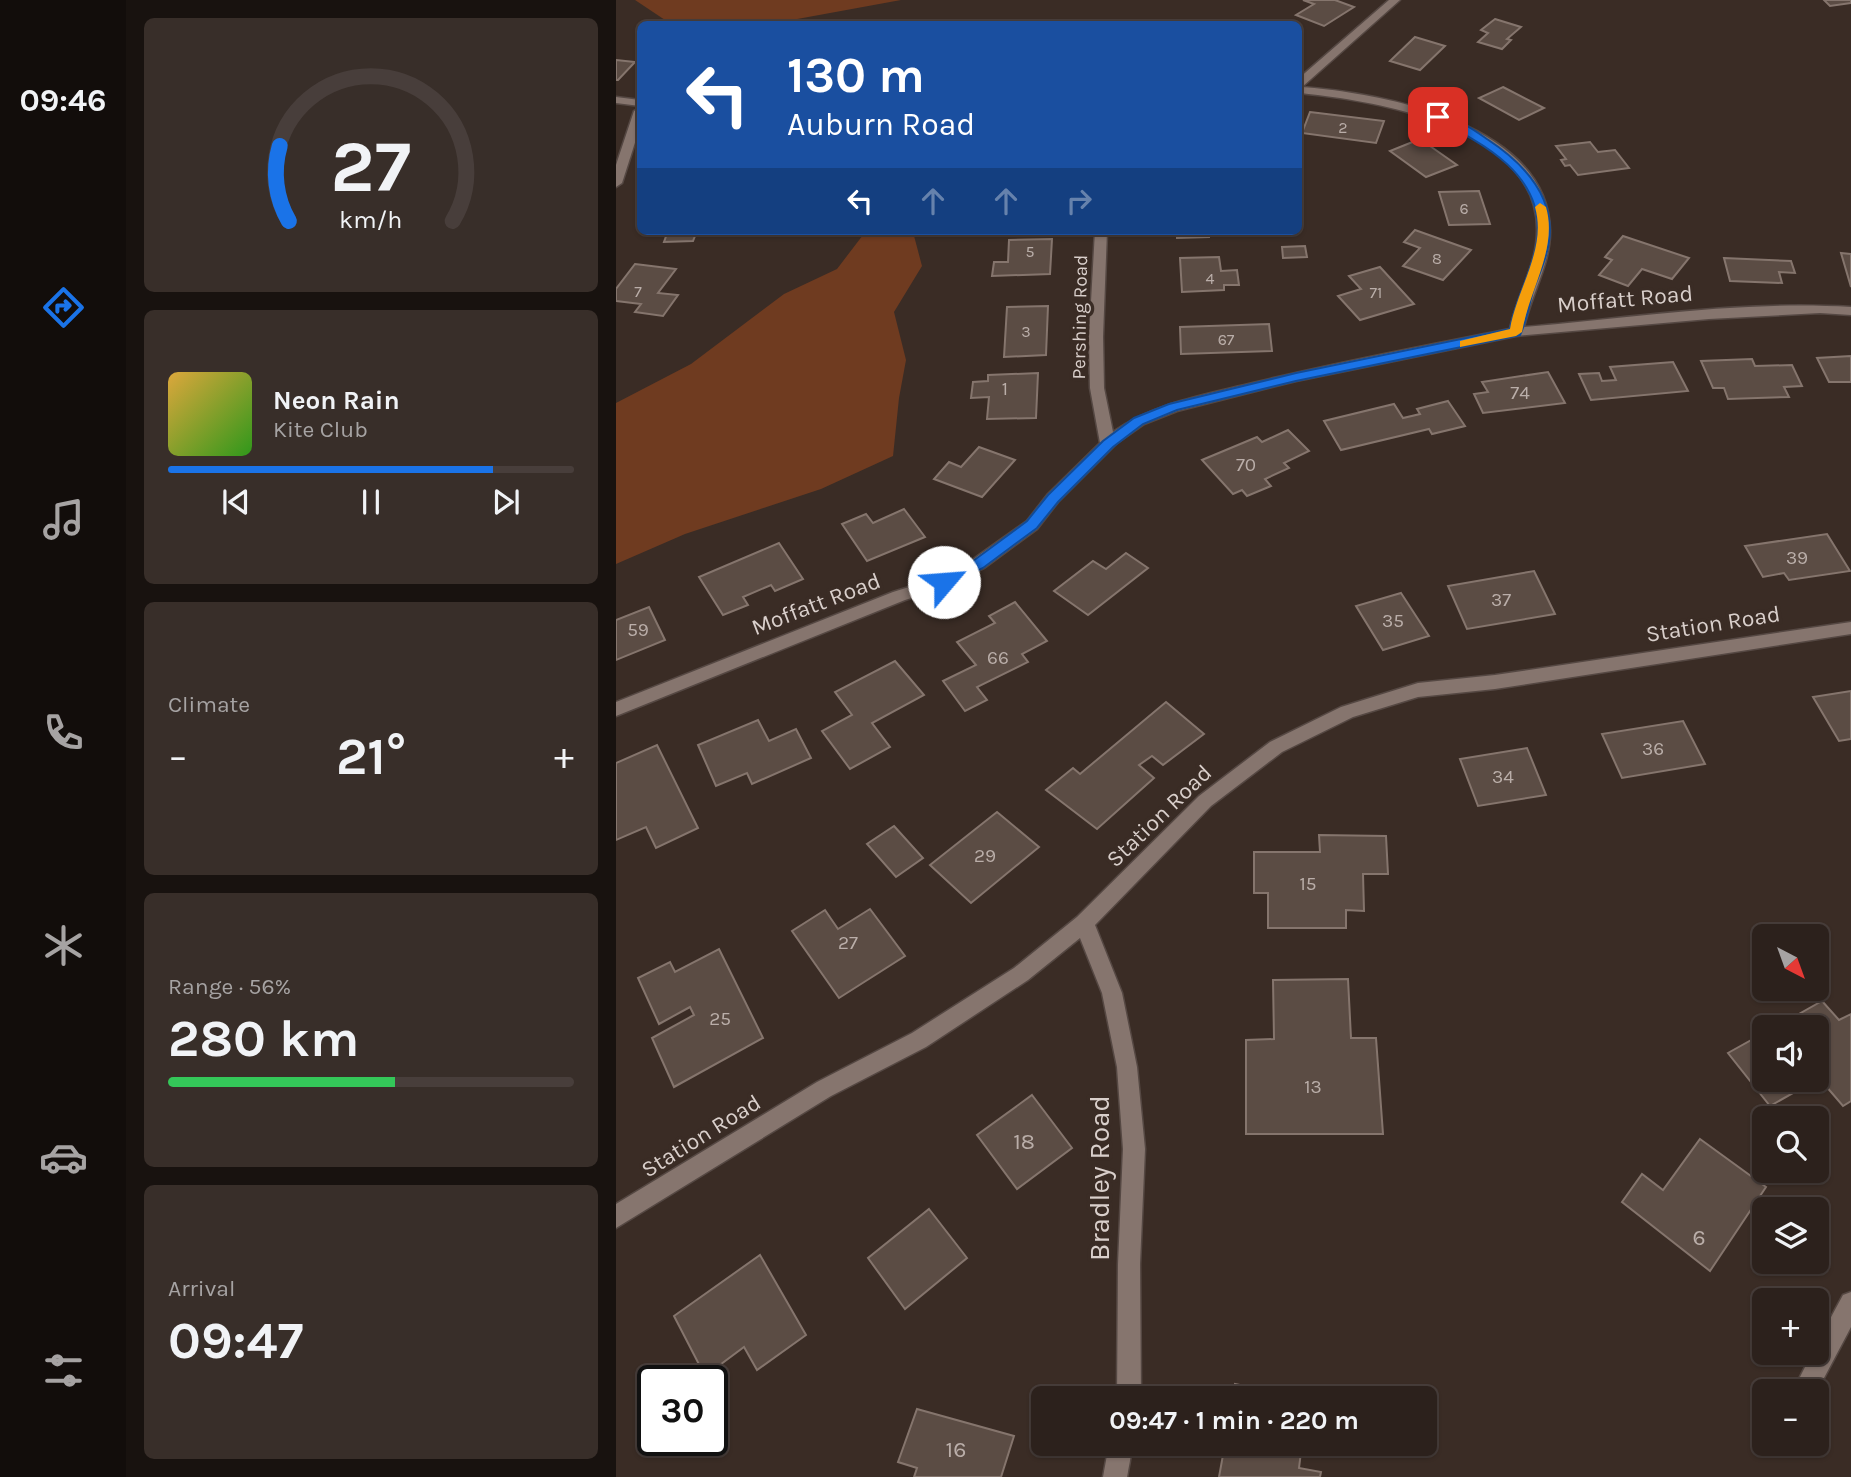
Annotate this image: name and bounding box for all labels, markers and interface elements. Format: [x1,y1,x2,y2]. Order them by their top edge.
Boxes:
text: 130 m [787,47,925,104]
icon: left [672,49,763,140]
text: 09:46 [20,82,106,119]
pin [1408,87,1468,147]
icon: arrive [1419,98,1457,136]
text: Auburn Road [787,106,975,143]
house number: 2 [1338,118,1348,137]
text: 27 [331,124,411,209]
icon: left [841,182,879,220]
icon: ahead [914,182,952,220]
icon: ahead [987,182,1025,220]
icon: right [1060,182,1098,220]
house number: 6 [1459,199,1469,218]
text: km/h [339,205,403,234]
house number: 5 [1025,242,1035,261]
house number: 8 [1432,249,1442,268]
street label: Pershing Road [1068,254,1092,380]
house number: 4 [1206,269,1215,288]
street label: Moffatt Road [1556,280,1694,318]
house number: 7 [634,282,642,301]
icon: directions [39,283,88,332]
house number: 71 [1370,283,1382,302]
house number: 3 [1021,322,1031,341]
house number: 67 [1218,330,1235,349]
house number: 1 [1002,378,1008,400]
house number: 74 [1510,382,1530,404]
text: Neon Rain [273,385,400,416]
text: Kite Club [273,416,368,443]
house number: 70 [1236,454,1256,476]
icon: previous [217,483,255,521]
icon: pause [352,483,390,521]
icon: next [487,483,525,521]
icon: music [39,495,88,544]
position arrow [907,545,981,619]
house number: 39 [1786,547,1808,569]
street label: Moffatt Road [748,567,884,641]
house number: 37 [1491,589,1511,611]
street label: Station Road [1644,600,1782,648]
house number: 35 [1382,610,1404,632]
house number: 59 [627,619,649,641]
house number: 66 [987,647,1009,669]
text: Climate [168,691,250,718]
icon: phone [39,708,88,757]
text: 21° [336,726,406,787]
text: − [168,734,188,779]
text: + [554,734,574,779]
house number: 36 [1642,738,1664,760]
street label: Station Road [1101,759,1217,873]
house number: 34 [1492,766,1514,788]
house number: 29 [974,845,996,867]
house number: 15 [1299,873,1317,895]
icon: climate [39,921,88,970]
north arrow [1752,924,1829,1001]
map controls [1752,924,1829,1456]
house number: 27 [838,932,858,954]
text: Range · 56% [168,973,291,1000]
text: 280 km [168,1008,359,1069]
house number: 25 [709,1008,731,1030]
button: sound [1752,1015,1829,1092]
house number: 13 [1304,1076,1322,1098]
street label: Station Road [636,1089,766,1183]
street label: Bradley Road [1083,1095,1116,1261]
button: search [1752,1106,1829,1183]
house number: 18 [1013,1128,1035,1155]
icon: car [39,1133,88,1182]
button: layers [1752,1197,1829,1274]
house number: 6 [1692,1224,1706,1251]
text: Arrival [168,1275,235,1302]
button: + [1752,1288,1829,1365]
text: 09:47 [168,1310,303,1371]
icon: filters [39,1346,88,1395]
speed limit sign: 30 [637,1365,728,1456]
button: − [1752,1379,1829,1456]
text: 09:47 · 1 min · 220 m [1109,1405,1359,1436]
house number: 16 [946,1436,966,1463]

